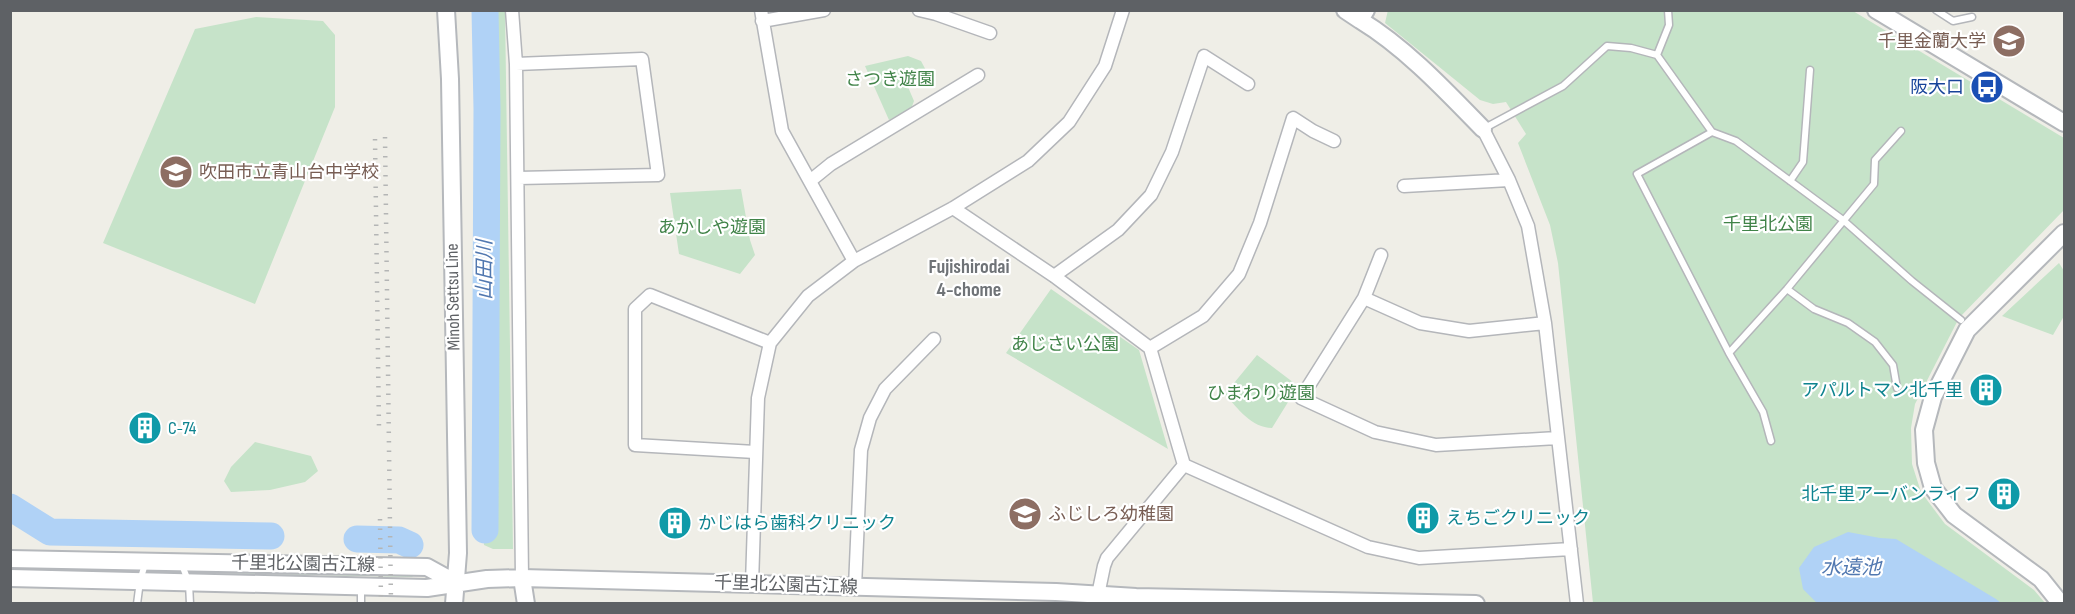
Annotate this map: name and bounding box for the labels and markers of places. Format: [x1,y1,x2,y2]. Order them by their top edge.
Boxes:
school or university icon: 千里金蘭大学 [1991,23,2027,59]
place label: 千里金蘭大学 [1878,31,1986,52]
bus stop icon: 阪大口 [1969,69,2005,105]
place label: 阪大口 [1910,77,1964,98]
school or university icon: 吹田市立青山台中学校 [158,154,194,190]
place label: 吹田市立青山台中学校 [199,162,379,183]
building icon: アパルトマン北千里 [1968,372,2004,408]
place label: アパルトマン北千里 [1801,380,1963,401]
building icon: C-74 [127,410,163,446]
place label: C-74 [168,418,197,439]
building icon: 北千里アーバンライフ [1986,476,2022,512]
place label: 北千里アーバンライフ [1801,484,1981,505]
school or university icon: ふじしろ幼稚園 [1007,496,1043,532]
building icon: えちごクリニック [1405,500,1441,536]
place label: ふじしろ幼稚園 [1048,504,1174,525]
building icon: かじはら歯科クリニック [657,505,693,541]
place label: えちごクリニック [1446,508,1590,529]
place label: かじはら歯科クリニック [698,513,896,534]

